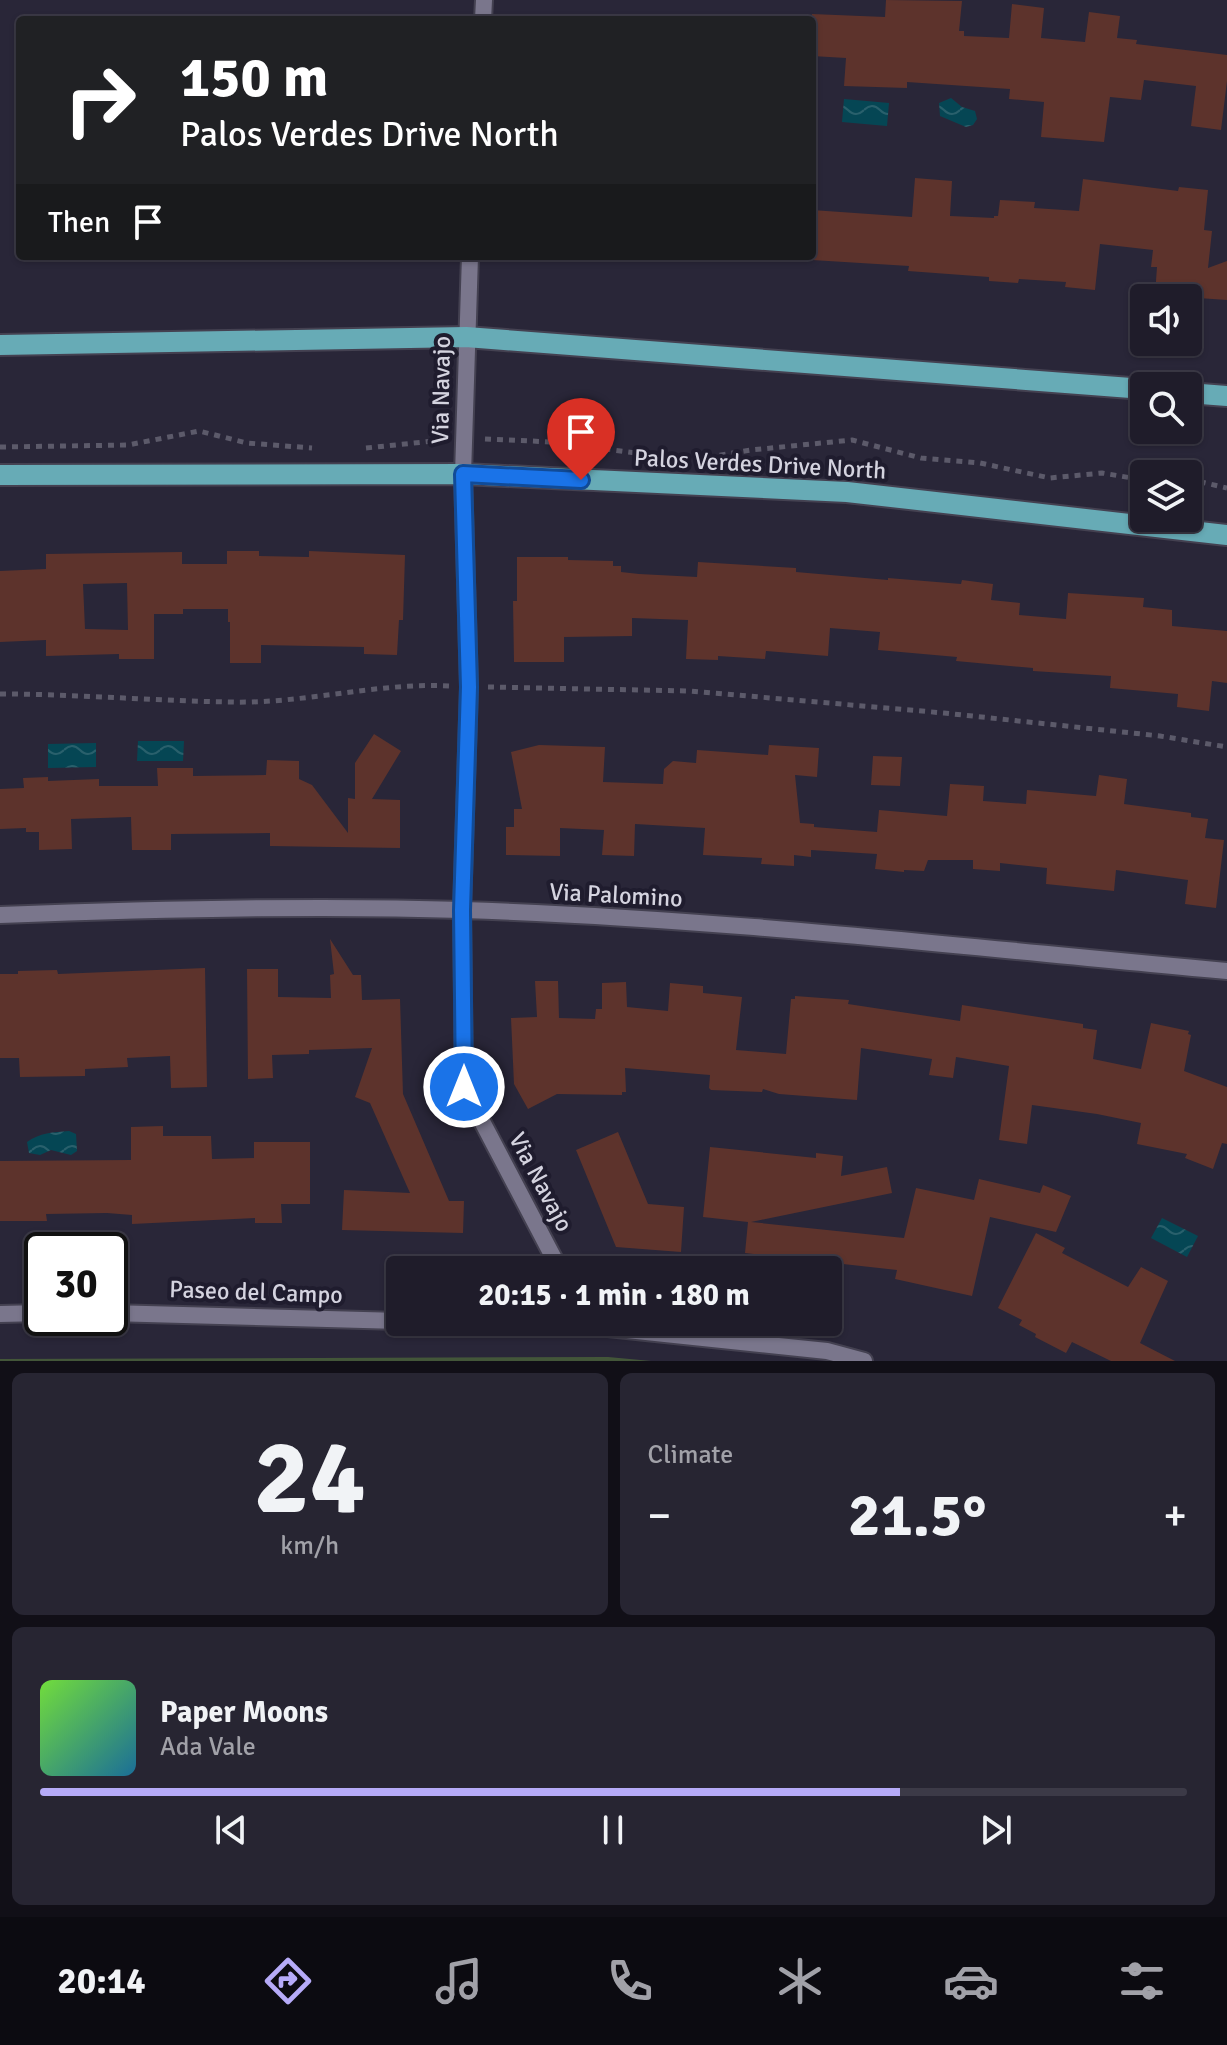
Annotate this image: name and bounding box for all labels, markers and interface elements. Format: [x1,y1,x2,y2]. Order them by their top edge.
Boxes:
text: 150 m [180,43,328,112]
icon: right [48,48,152,152]
text: Palos Verdes Drive North [180,112,559,157]
icon: arrive [126,200,170,244]
text: Then [48,204,110,241]
map controls [1130,284,1202,532]
button: sound [1130,284,1202,356]
street label: Via Navajo [425,336,457,444]
button: search [1130,372,1202,444]
pin [547,398,615,480]
icon: arrive [559,410,603,454]
street label: Palos Verdes Drive North [633,442,887,486]
button: layers [1130,460,1202,532]
street label: Via Palomino [549,877,683,913]
position arrow [422,1045,506,1129]
street label: Via Navajo [502,1127,580,1237]
speed limit sign: 30 [24,1232,128,1336]
street label: Paseo del Campo [169,1274,343,1310]
text: 20:15 · 1 min · 180 m [478,1277,750,1314]
text: 24 [254,1414,366,1542]
text: Climate [648,1439,733,1471]
text: 21.5° [848,1479,986,1553]
text: − [648,1489,671,1543]
text: + [1163,1489,1187,1543]
text: km/h [280,1530,339,1562]
text: Paper Moons [160,1694,328,1731]
text: Ada Vale [160,1731,256,1763]
icon: previous [209,1808,253,1852]
icon: pause [591,1808,635,1852]
icon: next [974,1808,1018,1852]
icon: directions [260,1953,316,2009]
icon: music [431,1953,487,2009]
icon: phone [602,1953,658,2009]
icon: climate [772,1953,828,2009]
icon: car [943,1953,999,2009]
icon: filters [1114,1953,1170,2009]
text: 20:14 [57,1959,146,2004]

